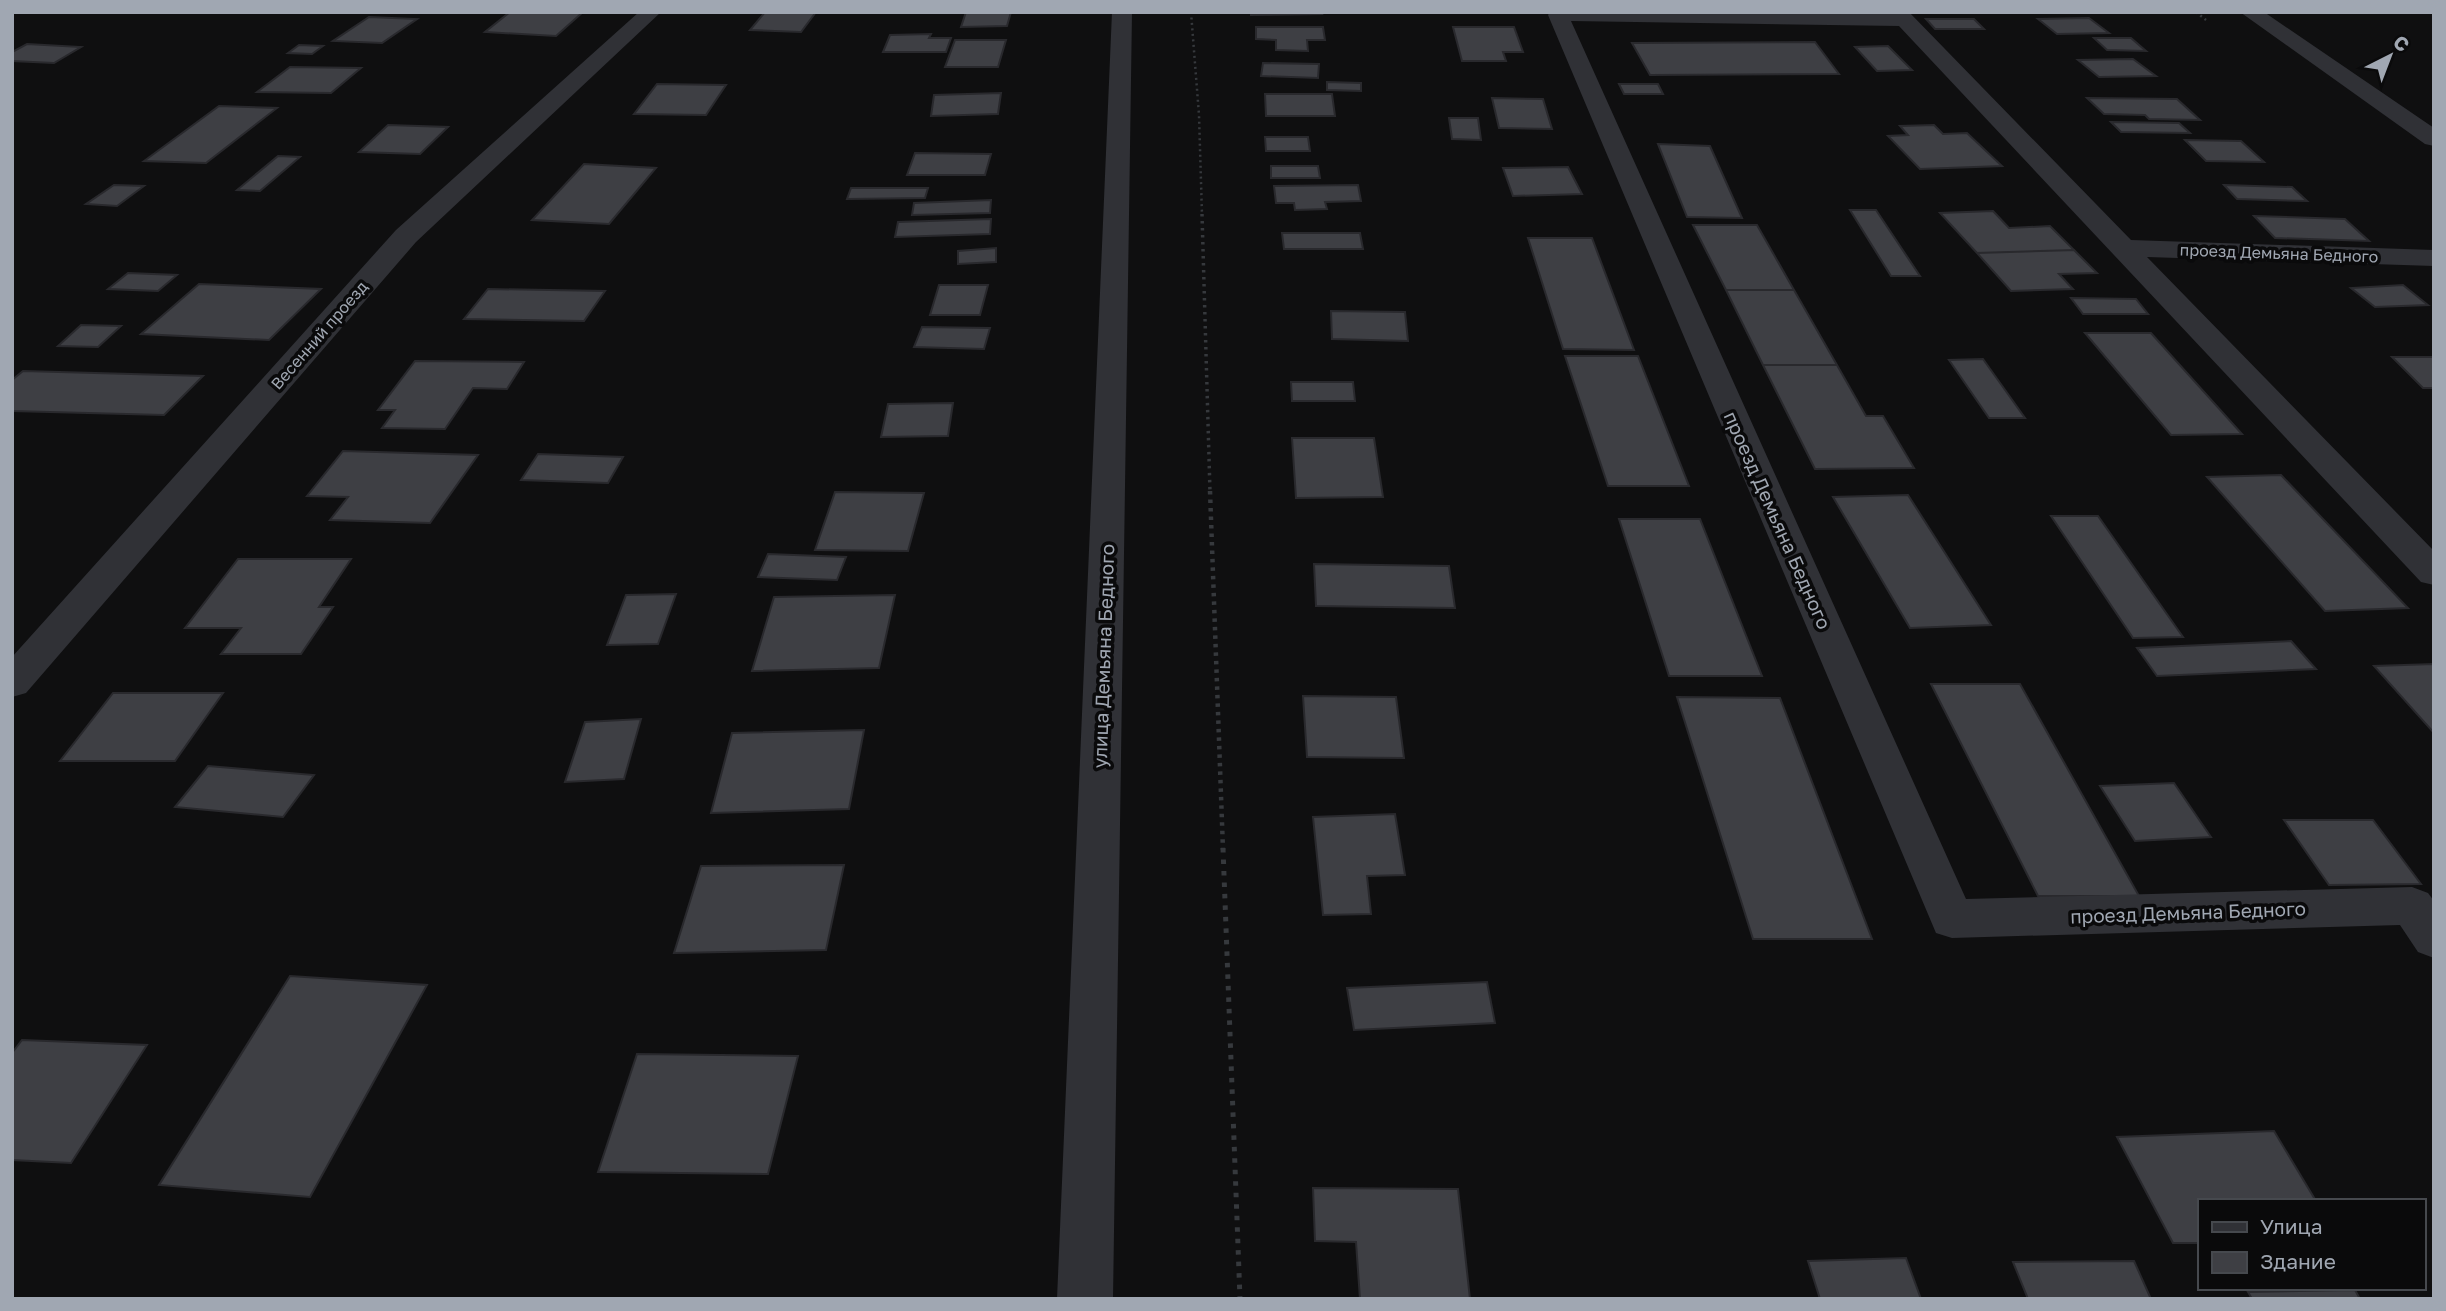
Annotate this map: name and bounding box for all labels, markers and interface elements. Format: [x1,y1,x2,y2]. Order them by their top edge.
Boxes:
north arrow [2355,21,2425,91]
text: С [2389,30,2414,56]
street label: проезд Демьяна Бедного [2179,240,2379,266]
street label: Весенний проезд [266,276,372,393]
street label: проезд Демьяна Бедного [1720,408,1836,632]
street label: улица Демьяна Бедного [1088,543,1118,769]
street label: проезд Демьяна Бедного [2070,896,2306,928]
legend [2198,1199,2425,1290]
text: Улица [2260,1213,2323,1239]
text: Здание [2260,1248,2336,1274]

